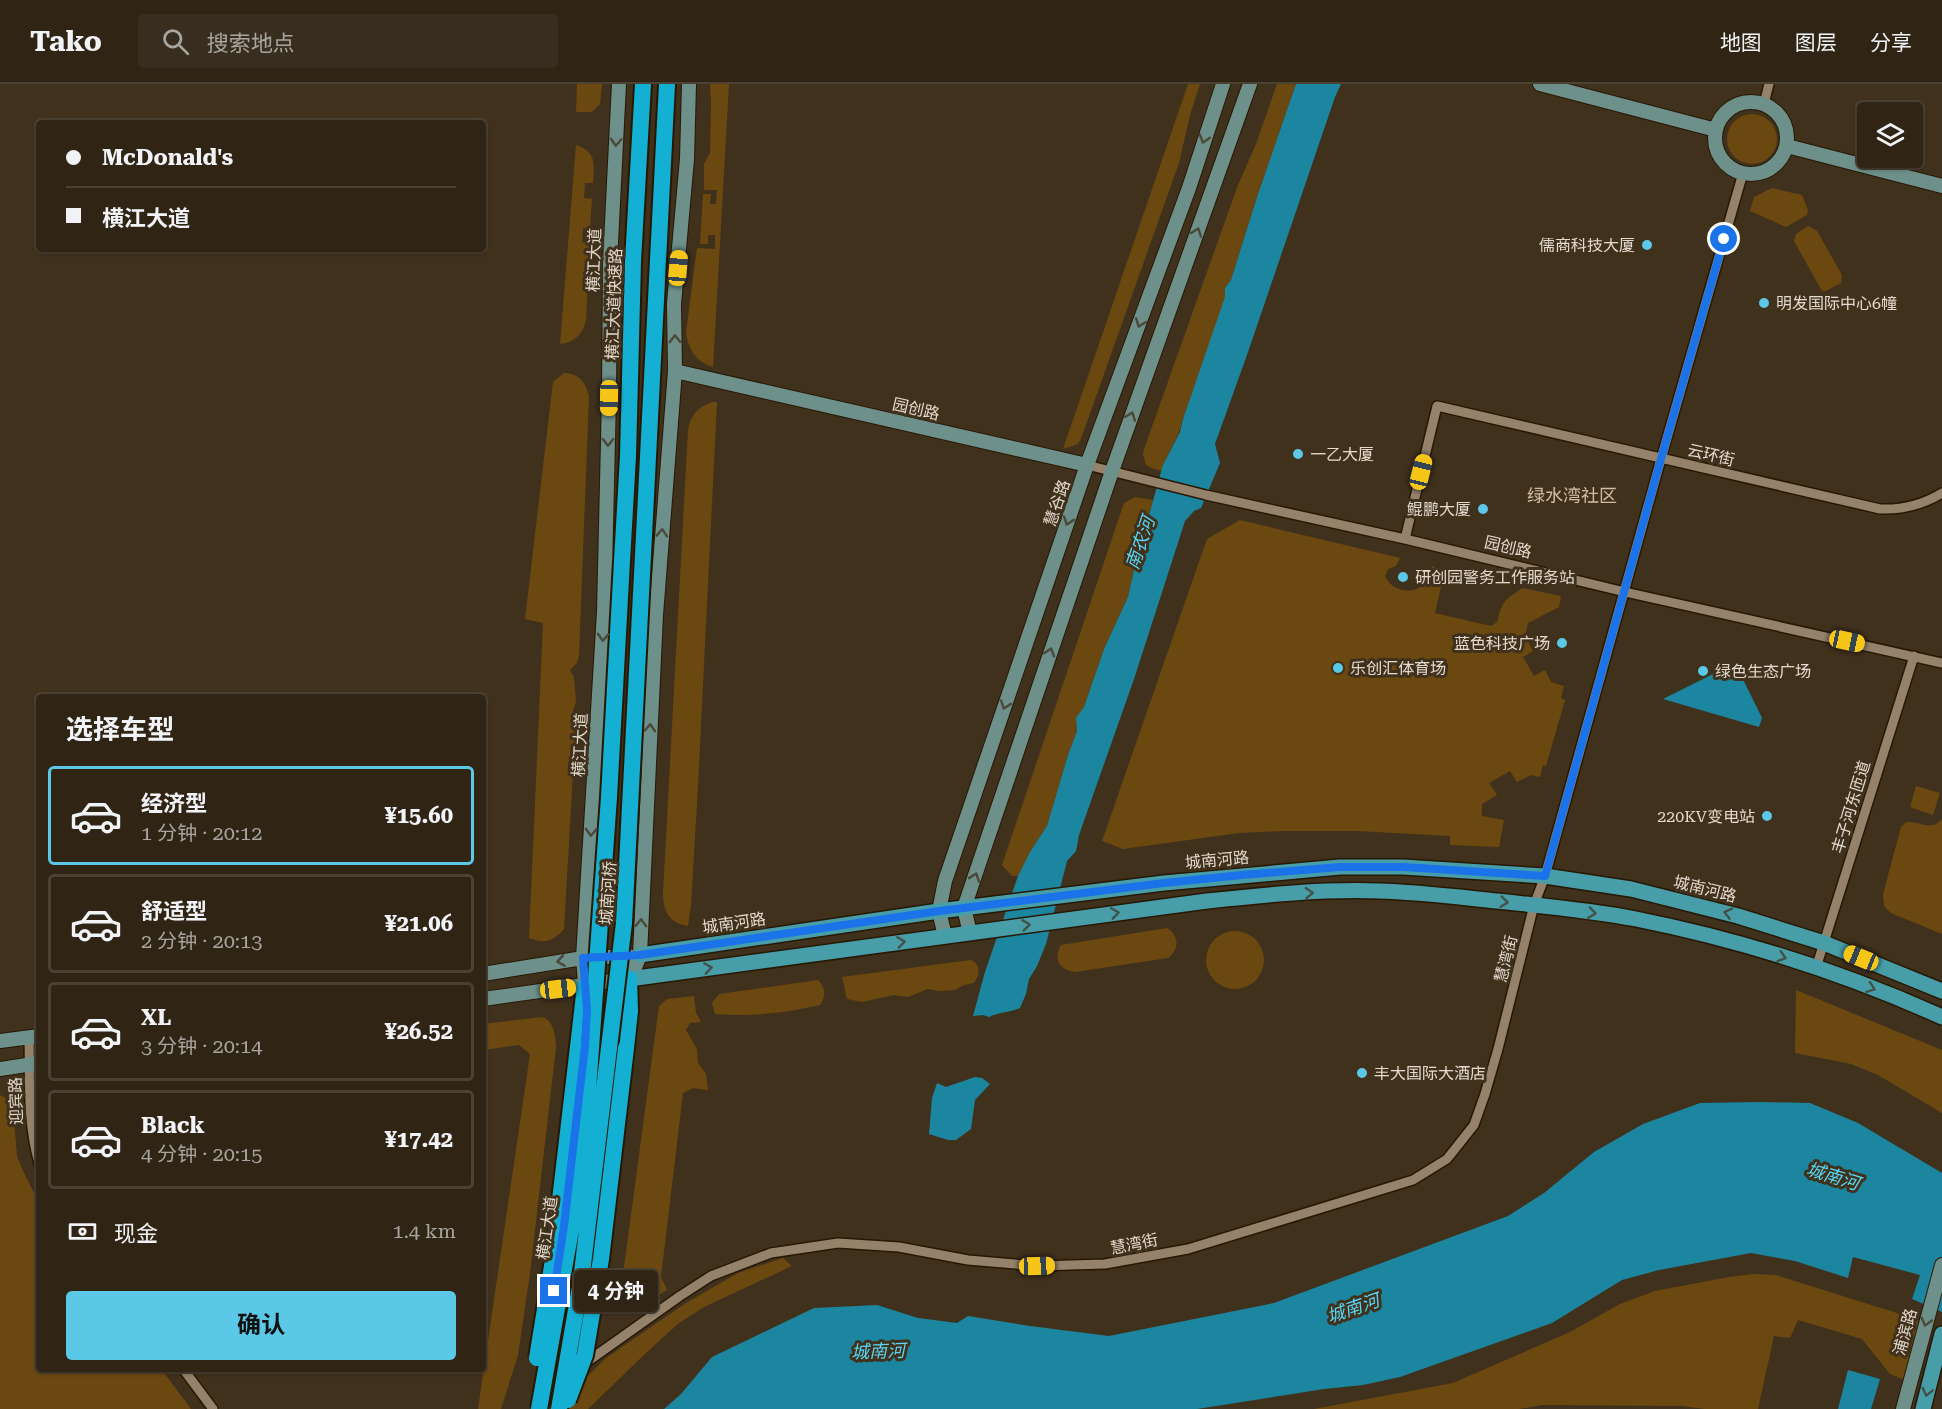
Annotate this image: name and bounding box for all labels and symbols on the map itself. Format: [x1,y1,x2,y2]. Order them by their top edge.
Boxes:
one-way arrow [1199,133,1211,144]
one-way arrow [609,138,622,147]
route start [1710,225,1737,252]
one-way arrow [1189,227,1202,238]
street label: 横江大道 [583,228,605,292]
place label: 儒商科技大厦 [1539,236,1635,255]
marker: 儒商科技大厦 [1640,238,1654,252]
street label: 横江大道快速路 [603,248,625,360]
car [667,249,689,287]
place label: 明发国际中心6幢 [1776,294,1897,313]
marker: 明发国际中心6幢 [1757,296,1771,310]
one-way arrow [1134,317,1147,328]
one-way arrow [669,334,681,343]
car [600,380,618,416]
street label: 园创路 [890,394,942,424]
one-way arrow [1124,411,1137,422]
one-way arrow [602,438,615,447]
street label: 云环街 [1685,440,1737,470]
place label: 一乙大厦 [1310,445,1374,464]
marker: 一乙大厦 [1291,447,1305,461]
car [1408,452,1434,492]
street label: 慧谷路 [1040,477,1074,529]
district label: 绿水湾社区 [1527,485,1617,506]
place label: 鲲鹏大厦 [1407,500,1471,519]
marker: 鲲鹏大厦 [1476,502,1490,516]
water label: 南农河 [1121,511,1160,572]
one-way arrow [1063,515,1076,525]
one-way arrow [656,529,669,538]
street label: 园创路 [1482,532,1534,562]
place label: 研创园警务工作服务站 [1415,568,1575,587]
marker: 研创园警务工作服务站 [1396,570,1410,584]
car [1828,628,1866,654]
one-way arrow [596,633,609,642]
place label: 蓝色科技广场 [1454,634,1550,653]
marker: 蓝色科技广场 [1555,636,1569,650]
one-way arrow [1043,647,1056,658]
place label: 乐创汇体育场 [1350,659,1446,678]
marker: 乐创汇体育场 [1331,661,1345,675]
place label: 绿色生态广场 [1715,662,1811,681]
marker: 绿色生态广场 [1696,664,1710,678]
one-way arrow [999,699,1012,710]
street label: 横江大道 [569,713,591,777]
one-way arrow [643,723,656,732]
street label: 丰子河东匝道 [1828,758,1874,856]
place label: 220KV变电站 [1657,807,1755,826]
marker: 220KV变电站 [1760,809,1774,823]
one-way arrow [585,827,598,836]
street label: 城南河路 [1184,848,1250,872]
street label: 城南河桥 [596,860,620,926]
one-way arrow [968,872,980,883]
street label: 城南河路 [1672,872,1738,906]
one-way arrow [1305,887,1314,900]
one-way arrow [1499,895,1508,908]
one-way arrow [1588,907,1597,919]
one-way arrow [1111,908,1120,920]
one-way arrow [1723,908,1733,921]
street label: 城南河路 [701,909,767,937]
one-way arrow [635,918,648,927]
one-way arrow [1021,920,1030,932]
street label: 慧湾街 [1491,933,1521,985]
one-way arrow [897,937,906,949]
car [1841,943,1881,973]
one-way arrow [1776,950,1787,962]
one-way arrow [556,955,565,967]
one-way arrow [703,963,713,975]
car [539,978,577,1000]
one-way arrow [1865,981,1876,993]
place label: 丰大国际大酒店 [1374,1064,1486,1083]
marker: 丰大国际大酒店 [1355,1066,1369,1080]
street label: 迎宾路 [6,1077,26,1125]
water label: 城南河 [1804,1158,1865,1195]
street label: 横江大道 [533,1195,561,1261]
street label: 慧湾街 [1109,1230,1159,1258]
car [1019,1256,1055,1276]
callout: 4 分钟 [575,1270,659,1312]
route end [540,1277,567,1304]
water label: 城南河 [1324,1288,1385,1327]
street label: 浦滨路 [1890,1306,1920,1358]
one-way arrow [1921,1316,1933,1327]
water label: 城南河 [851,1339,908,1362]
one-way arrow [1922,1386,1935,1396]

